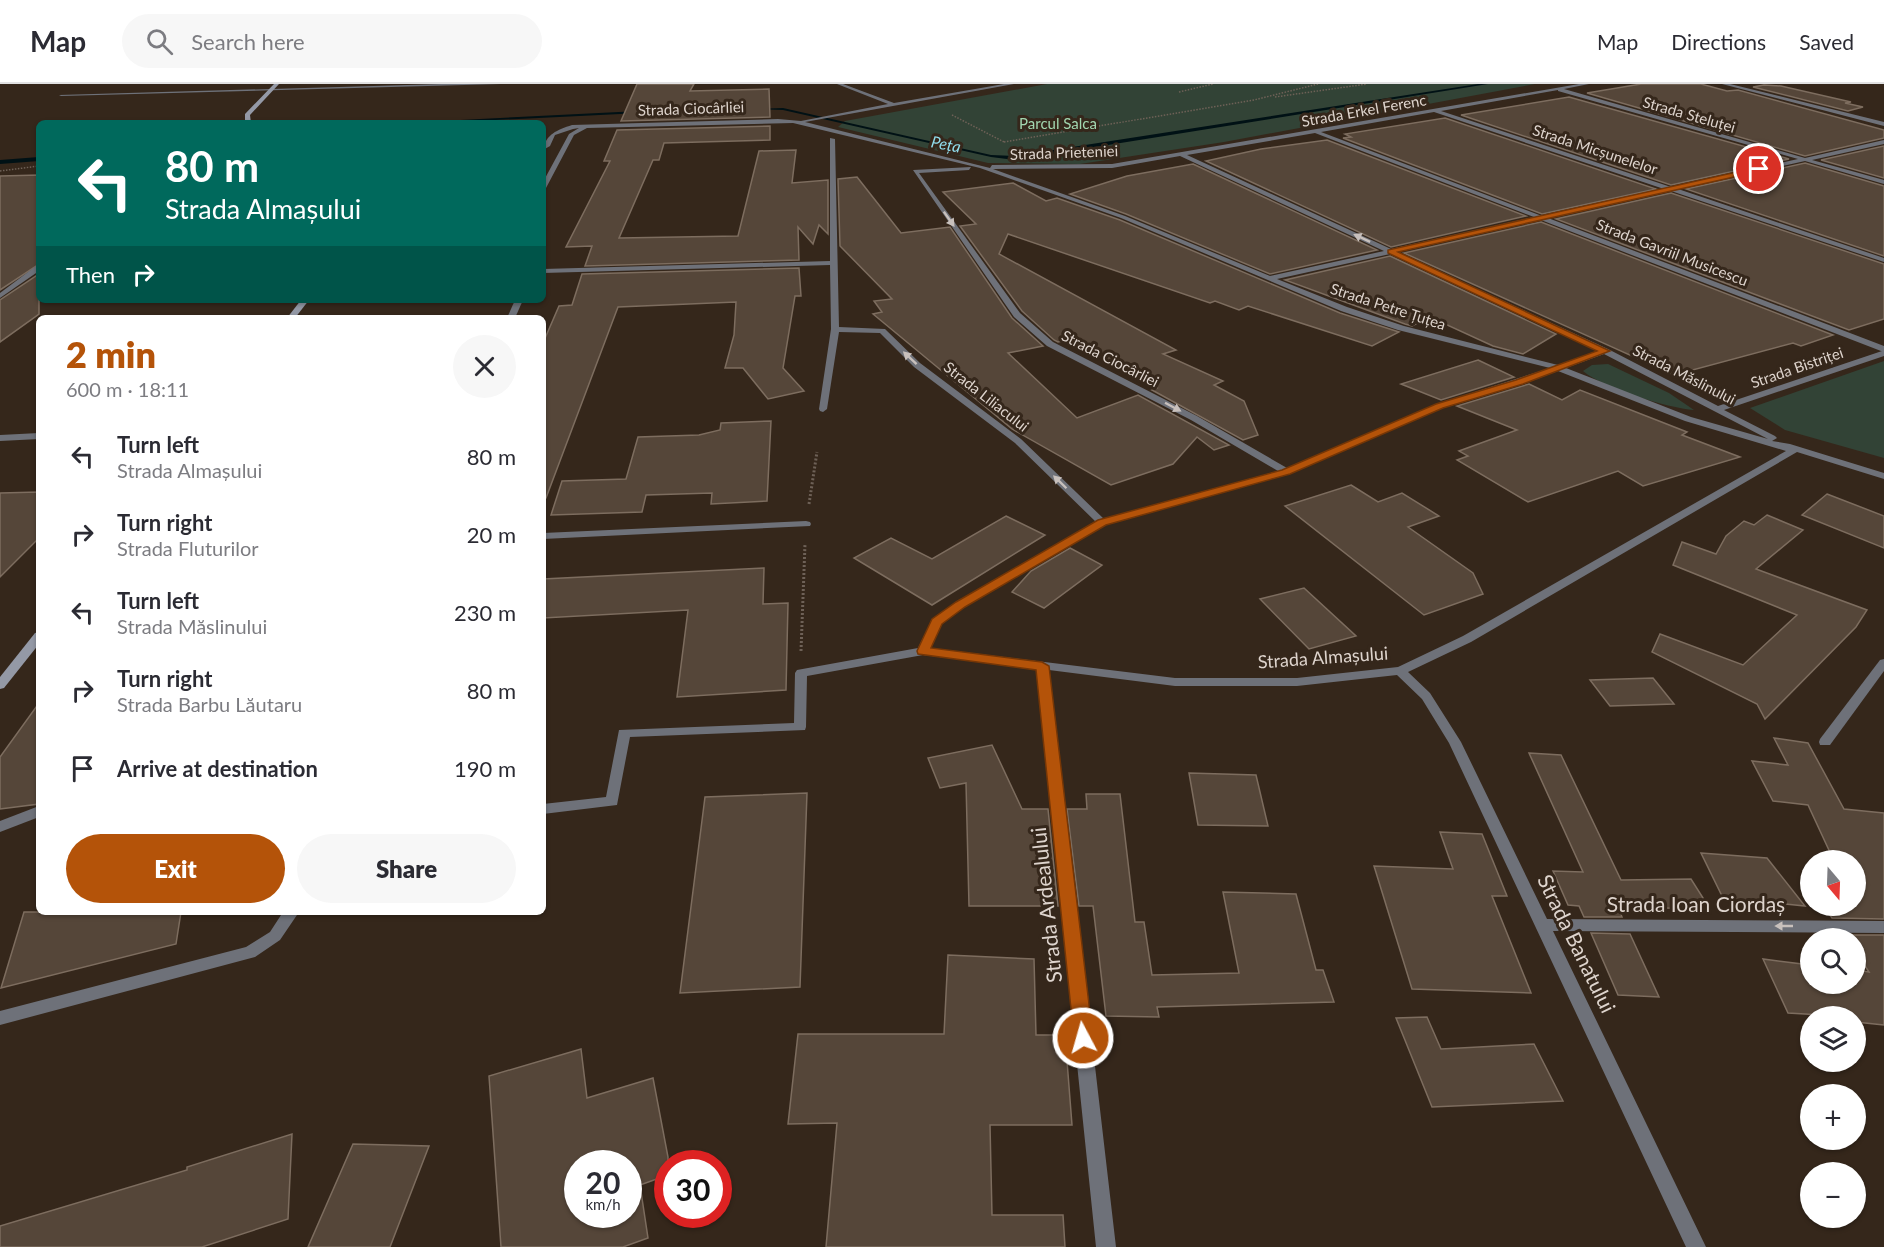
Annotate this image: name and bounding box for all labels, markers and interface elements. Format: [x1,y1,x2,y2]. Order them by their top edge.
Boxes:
search box [122,14,542,68]
text: Map [30,24,86,58]
icon: search [143,25,176,58]
text: Search here [191,28,305,55]
text: Map [1597,29,1638,54]
text: Directions [1671,29,1766,54]
text: Saved [1799,29,1854,54]
street label: Strada Erkel Ferenc [1300,90,1428,130]
street label: Strada Steluței [1641,92,1738,136]
street label: Strada Ciocârliei [637,97,745,119]
park label: Parcul Salca [1019,114,1097,132]
street label: Strada Micșunelelor [1531,120,1661,178]
water label: Peța [930,131,963,156]
text: 80 m [165,141,259,191]
street label: Strada Prieteniei [1010,141,1118,163]
pin [1733,143,1784,194]
icon: left [66,144,144,222]
icon: arrive [1742,152,1775,185]
text: Strada Almașului [165,192,361,225]
one-way arrow [943,211,954,227]
street label: Strada Gavriil Musicescu [1594,215,1751,289]
one-way arrow [1352,233,1370,243]
icon: right [127,258,160,291]
text: Then [66,261,115,288]
street label: Strada Petre Țuțea [1328,279,1448,333]
street label: Strada Ciocârliei [1059,326,1162,390]
text: 2 min [66,332,156,376]
button: close [453,335,516,398]
street label: Strada Măslinului [1630,341,1739,408]
street label: Strada Bistriței [1748,343,1845,391]
one-way arrow [903,352,918,365]
street label: Strada Liliacului [941,358,1033,435]
text: 600 m · 18:11 [66,377,189,401]
one-way arrow [1165,402,1182,412]
text: Turn left [117,431,199,458]
icon: left [66,440,99,473]
text: 80 m [467,443,516,470]
text: Strada Almașului [117,458,262,482]
one-way arrow [1054,476,1068,490]
text: Turn right [117,509,212,536]
icon: right [66,518,99,551]
text: 20 m [467,521,516,548]
text: Strada Fluturilor [117,536,259,560]
text: Turn left [117,587,199,614]
icon: left [66,596,99,629]
text: 230 m [454,599,516,626]
text: Strada Măslinului [117,614,267,638]
street label: Strada Almașului [1257,641,1389,673]
text: Turn right [117,665,212,692]
icon: right [66,674,99,707]
text: 80 m [467,677,516,704]
text: Strada Barbu Lăutaru [117,692,302,716]
icon: arrive [66,752,99,785]
text: Arrive at destination [117,755,318,782]
text: 190 m [454,755,516,782]
street label: Strada Ardealului [1025,826,1066,984]
button: Exit [66,834,285,903]
button: Share [297,834,516,903]
north arrow [1800,850,1866,916]
map controls [1800,850,1866,1228]
street label: Strada Banatului [1533,870,1622,1017]
street label: Strada Ioan Ciordaș [1607,891,1785,916]
one-way arrow [1774,921,1793,931]
button: search [1800,928,1866,994]
position arrow [1051,1006,1115,1070]
button: layers [1800,1006,1866,1072]
button: + [1800,1084,1866,1150]
speed limit sign: 30 [654,1150,732,1228]
button: − [1800,1162,1866,1228]
text: 20 [586,1164,620,1200]
text: km/h [585,1195,621,1213]

